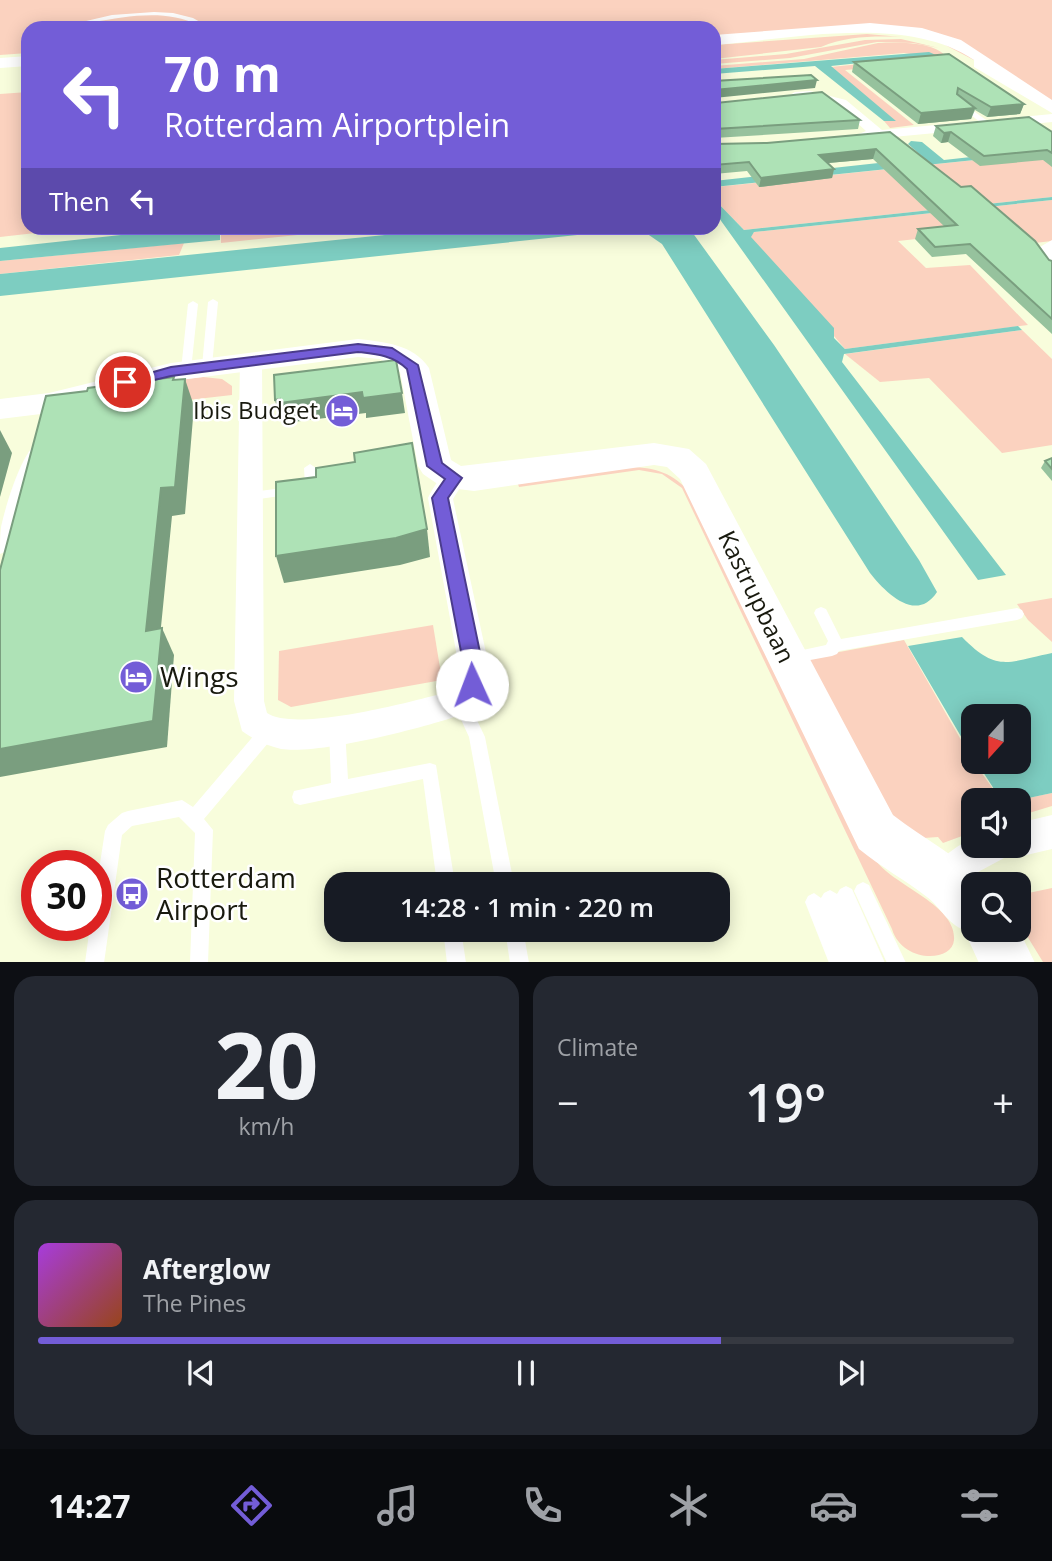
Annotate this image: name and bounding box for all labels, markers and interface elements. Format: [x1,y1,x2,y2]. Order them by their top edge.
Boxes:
text: 70 m [164,40,281,106]
icon: left [49,49,140,140]
text: Rotterdam Airportplein [164,103,510,146]
icon: left [124,182,162,220]
text: Then [49,183,110,219]
pin [95,352,155,412]
icon: arrive [106,363,144,401]
hotel icon: Ibis Budget [323,392,361,430]
place label: Ibis Budget [193,393,318,426]
street label: Kastrupbaan [711,525,804,668]
position arrow [435,648,509,722]
place label: Wings [160,657,239,695]
hotel icon: Wings [117,658,155,696]
north arrow [961,704,1031,774]
map controls [961,704,1031,942]
button: sound [961,788,1031,858]
speed limit sign: 30 [21,850,112,941]
place label: Rotterdam Airport [156,858,296,928]
button: search [961,872,1031,942]
bus stop icon: Rotterdam Airport [113,875,151,913]
text: 14:28 · 1 min · 220 m [400,889,654,925]
text: 20 [214,1002,319,1126]
text: Climate [557,1031,638,1063]
text: 19° [745,1066,826,1137]
text: − [557,1076,579,1128]
text: + [992,1076,1014,1128]
text: km/h [239,1110,294,1142]
text: Afterglow [143,1251,270,1287]
text: The Pines [143,1287,246,1319]
icon: previous [182,1354,220,1392]
icon: pause [507,1354,545,1392]
icon: next [832,1354,870,1392]
icon: directions [227,1481,276,1530]
icon: music [373,1481,422,1530]
icon: phone [518,1481,567,1530]
icon: climate [664,1481,713,1530]
icon: car [809,1481,858,1530]
icon: filters [955,1481,1004,1530]
text: 14:27 [48,1484,131,1527]

